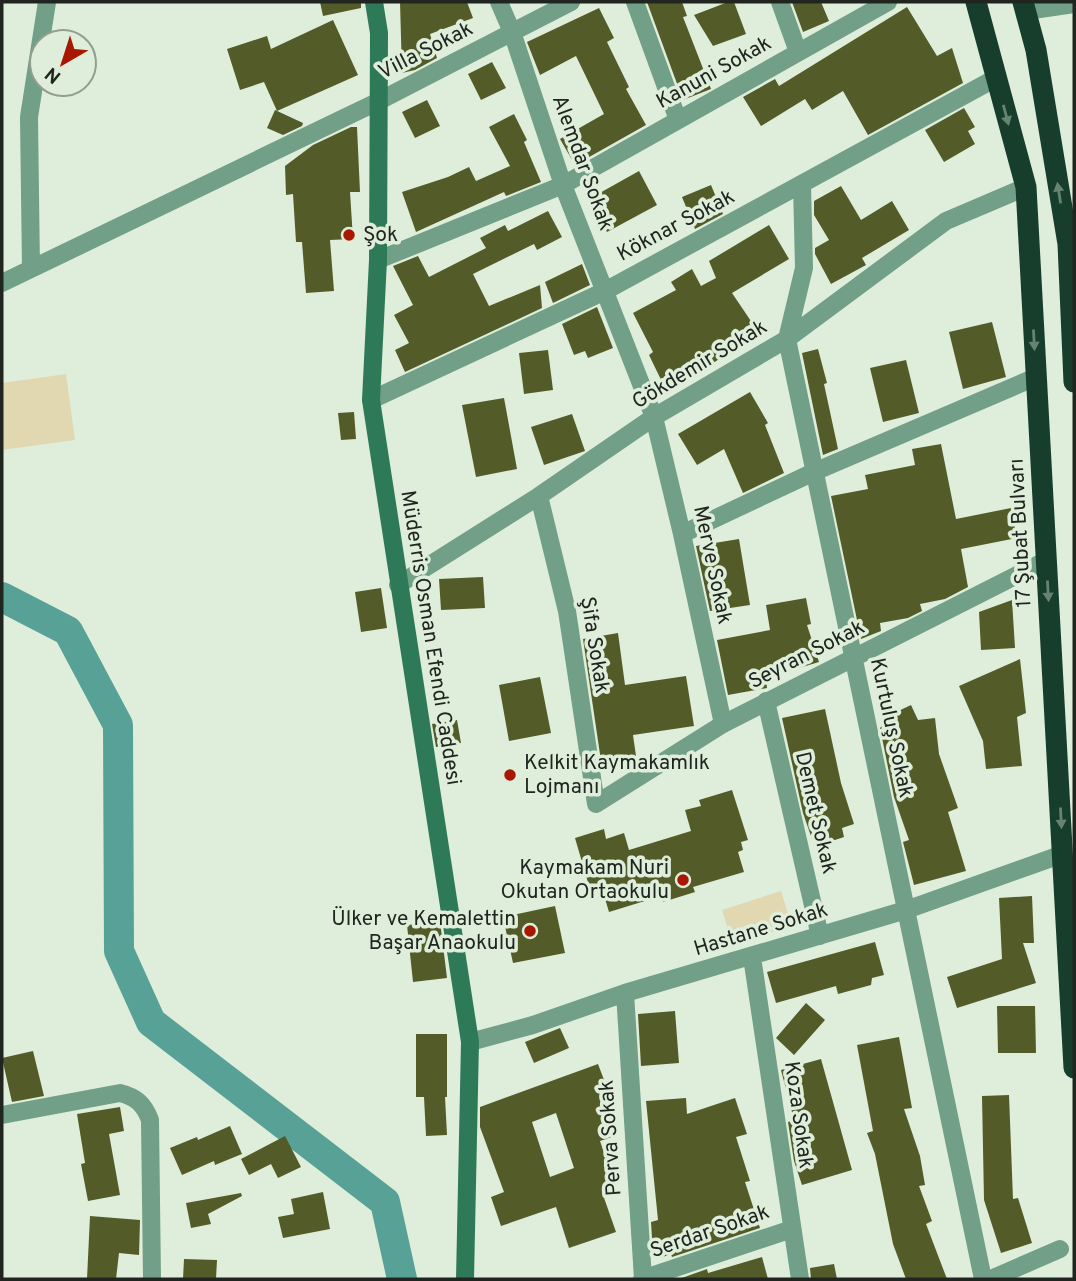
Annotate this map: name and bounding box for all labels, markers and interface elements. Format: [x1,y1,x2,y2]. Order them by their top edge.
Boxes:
street label: Villa Sokak [374,16,478,86]
north arrow [28,28,98,98]
street label: Kanuni Sokak [652,30,776,116]
text: N [41,61,66,88]
street label: Alemdar Sokak [545,92,619,234]
one-way arrow [1001,104,1012,126]
one-way arrow [1053,181,1064,203]
street label: Köknar Sokak [613,184,739,268]
place label: Şok [363,222,398,249]
marker: Şok [341,227,357,243]
street label: Gökdemir Sokak [627,314,773,416]
one-way arrow [1029,329,1040,351]
street label: 17 Şubat Bulvarı [1004,458,1038,608]
street label: Müderris Osman Efendi Caddesi [393,489,467,787]
street label: Merve Sokak [686,503,738,627]
one-way arrow [1043,581,1054,603]
street label: Şifa Sokak [573,595,615,695]
street label: Seyran Sokak [744,614,870,696]
street label: Kurtuluş Sokak [863,656,919,800]
street label: Demet Sokak [788,749,842,877]
place label: Kelkit Kaymakamlık Lojmanı [524,750,710,801]
marker: Kelkit Kaymakamlık Lojmanı [502,767,518,783]
one-way arrow [1056,808,1067,830]
place label: Kaymakam Nuri Okutan Ortaokulu [501,855,669,906]
marker: Kaymakam Nuri Okutan Ortaokulu [675,872,691,888]
street label: Hastane Sokak [691,897,831,963]
place label: Ülker ve Kemalettin Başar Anaokulu [331,906,516,957]
marker: Ülker ve Kemalettin Başar Anaokulu [522,923,538,939]
street label: Koza Sokak [777,1060,819,1170]
street label: Perva Sokak [593,1079,629,1197]
street label: Serdar Sokak [647,1199,773,1265]

